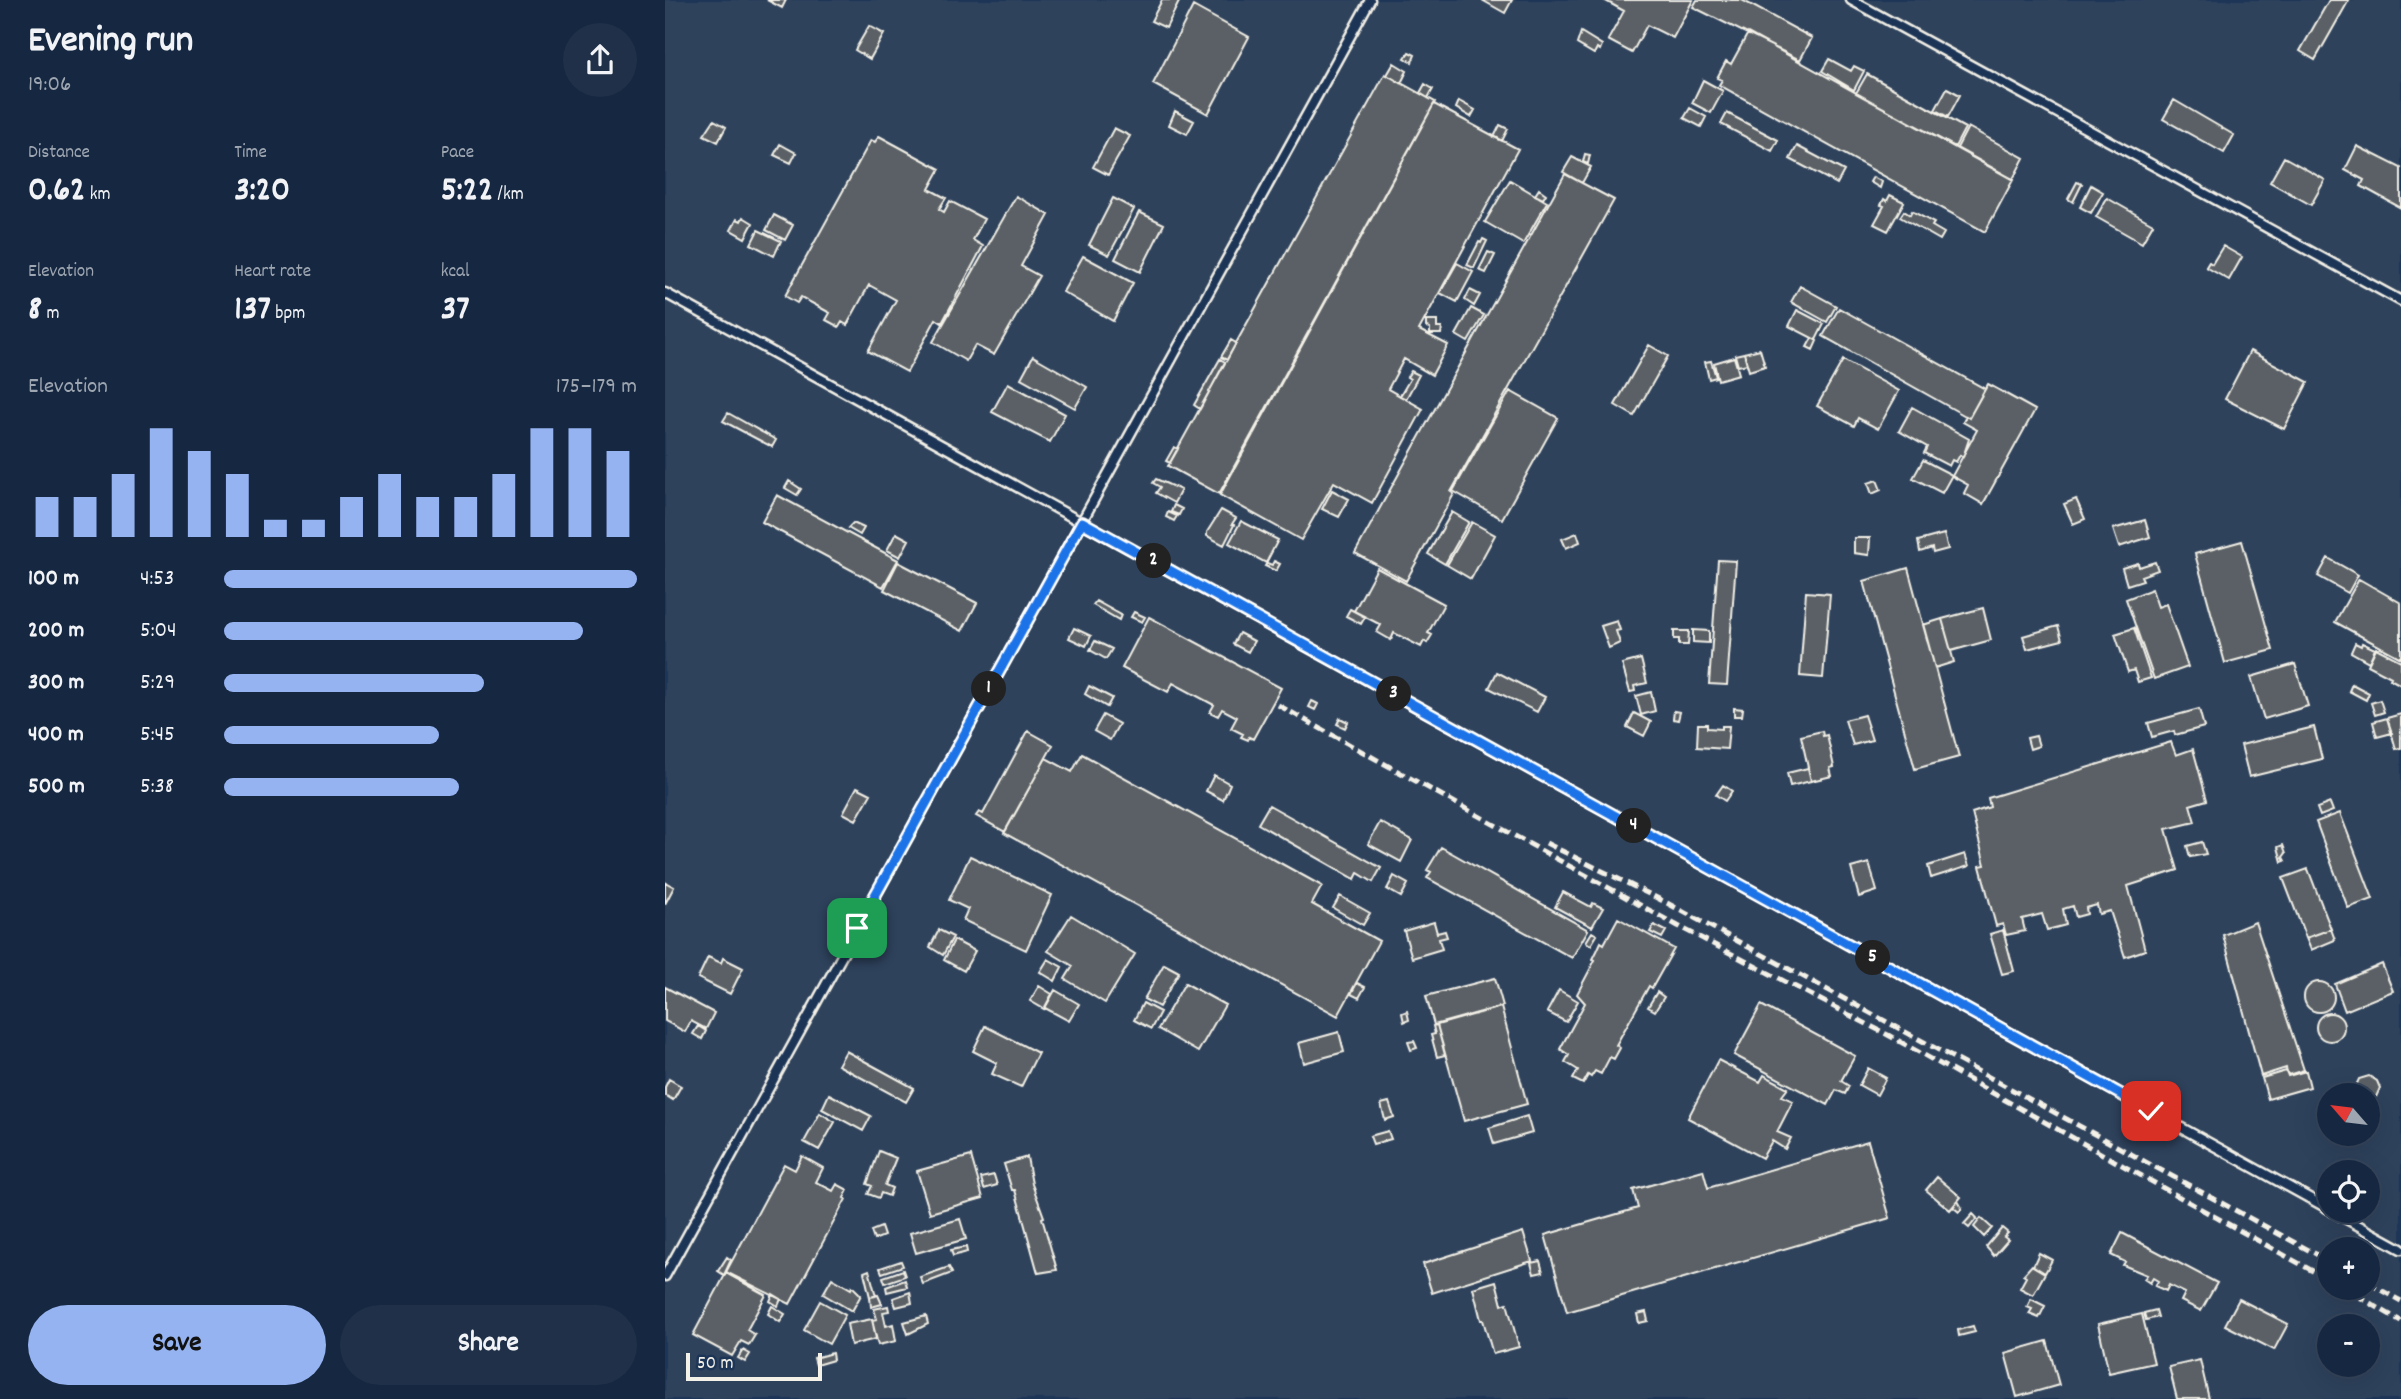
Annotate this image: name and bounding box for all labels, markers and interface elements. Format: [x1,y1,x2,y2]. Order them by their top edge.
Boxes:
text: Evening run [28,15,193,70]
button: share [563,23,637,97]
text: 19:06 [28,69,71,102]
text: Distance [28,140,90,167]
text: Time [234,140,267,167]
text: Pace [441,140,474,167]
text: 0.62 [28,167,85,217]
text: 3:20 [234,167,290,217]
text: 5:22 [441,167,493,217]
text: km [85,182,111,209]
text: /km [493,182,524,209]
text: Elevation [28,259,94,286]
text: Heart rate [234,259,311,286]
text: kcal [441,259,470,286]
text: 8 [28,286,42,336]
text: 137 [234,286,271,336]
text: 37 [441,286,470,336]
text: m [42,301,59,328]
text: bpm [271,301,305,328]
text: Elevation [28,371,108,404]
text: 175–179 m [556,371,637,404]
pin: 2 [1137,544,1171,578]
text: 2 [1149,547,1158,574]
text: 100 m [28,563,79,596]
text: 4:53 [140,563,174,596]
text: 200 m [28,615,84,648]
text: 5:04 [140,615,177,648]
text: 300 m [28,667,84,700]
text: 5:29 [140,667,175,700]
pin: 1 [971,672,1007,706]
text: 1 [986,675,991,702]
pin: 3 [1377,676,1411,712]
text: 3 [1389,680,1398,707]
text: 400 m [28,719,84,752]
text: 5:45 [140,719,175,752]
text: 500 m [28,771,85,804]
text: 5:38 [140,771,174,804]
pin: 4 [1616,808,1651,844]
text: 4 [1630,812,1637,839]
pin [827,898,887,958]
icon: arrive [838,909,876,947]
pin: 5 [1855,940,1891,976]
text: 5 [1868,944,1877,971]
pin [2121,1081,2181,1141]
north arrow [2317,1083,2380,1146]
map controls [2317,1083,2380,1377]
icon: check [2132,1092,2170,1130]
button: locate [2317,1160,2380,1223]
button: + [2317,1237,2380,1300]
button: Save [28,1305,326,1385]
button: Share [340,1305,637,1385]
button: − [2317,1314,2380,1377]
scale bar [686,1350,823,1382]
text: 50 m [697,1351,734,1378]

